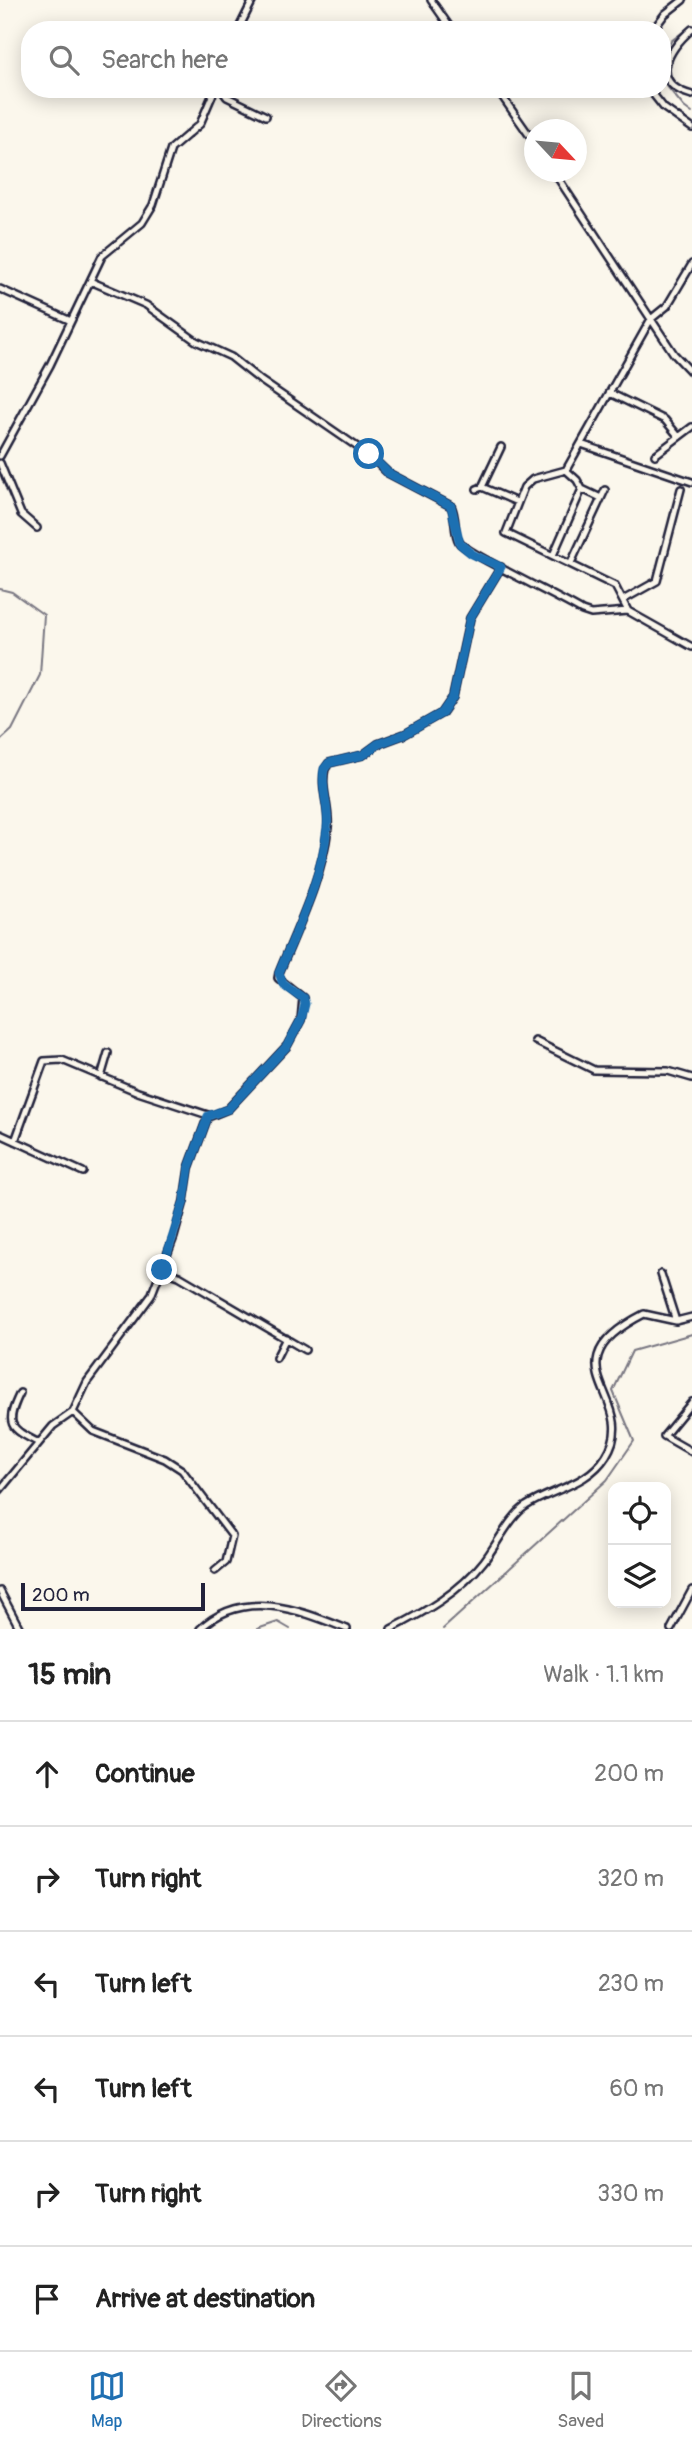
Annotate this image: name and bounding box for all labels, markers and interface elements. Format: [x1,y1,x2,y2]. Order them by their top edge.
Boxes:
search box [21,21,671,98]
icon: search [45,41,83,79]
text: Search here [101,44,228,76]
north arrow [524,119,587,182]
route start [353,438,384,469]
route end [146,1254,177,1285]
map controls [608,1482,671,1608]
button: locate [608,1482,671,1545]
button: layers [608,1545,671,1608]
scale bar [21,1580,205,1612]
text: 200 m [32,1583,90,1607]
text: 15 min [28,1656,111,1693]
text: Walk · 1.1 km [543,1660,664,1689]
icon: ahead [28,1755,66,1793]
text: Continue [95,1758,195,1790]
text: 200 m [594,1759,664,1788]
icon: right [28,1860,66,1898]
text: Turn right [95,1863,201,1895]
text: 320 m [597,1864,664,1893]
icon: left [28,1965,66,2003]
text: Turn left [95,1968,191,2000]
text: 230 m [598,1969,664,1998]
icon: left [28,2070,66,2108]
text: Turn left [95,2073,191,2105]
text: 60 m [609,2074,664,2103]
icon: right [28,2175,66,2213]
text: Turn right [95,2178,201,2210]
text: 330 m [597,2179,664,2208]
icon: arrive [28,2280,66,2318]
text: Arrive at destination [95,2283,315,2315]
tab: Map [88,2367,126,2433]
tab: Directions [301,2367,382,2433]
tab: Saved [557,2367,604,2433]

